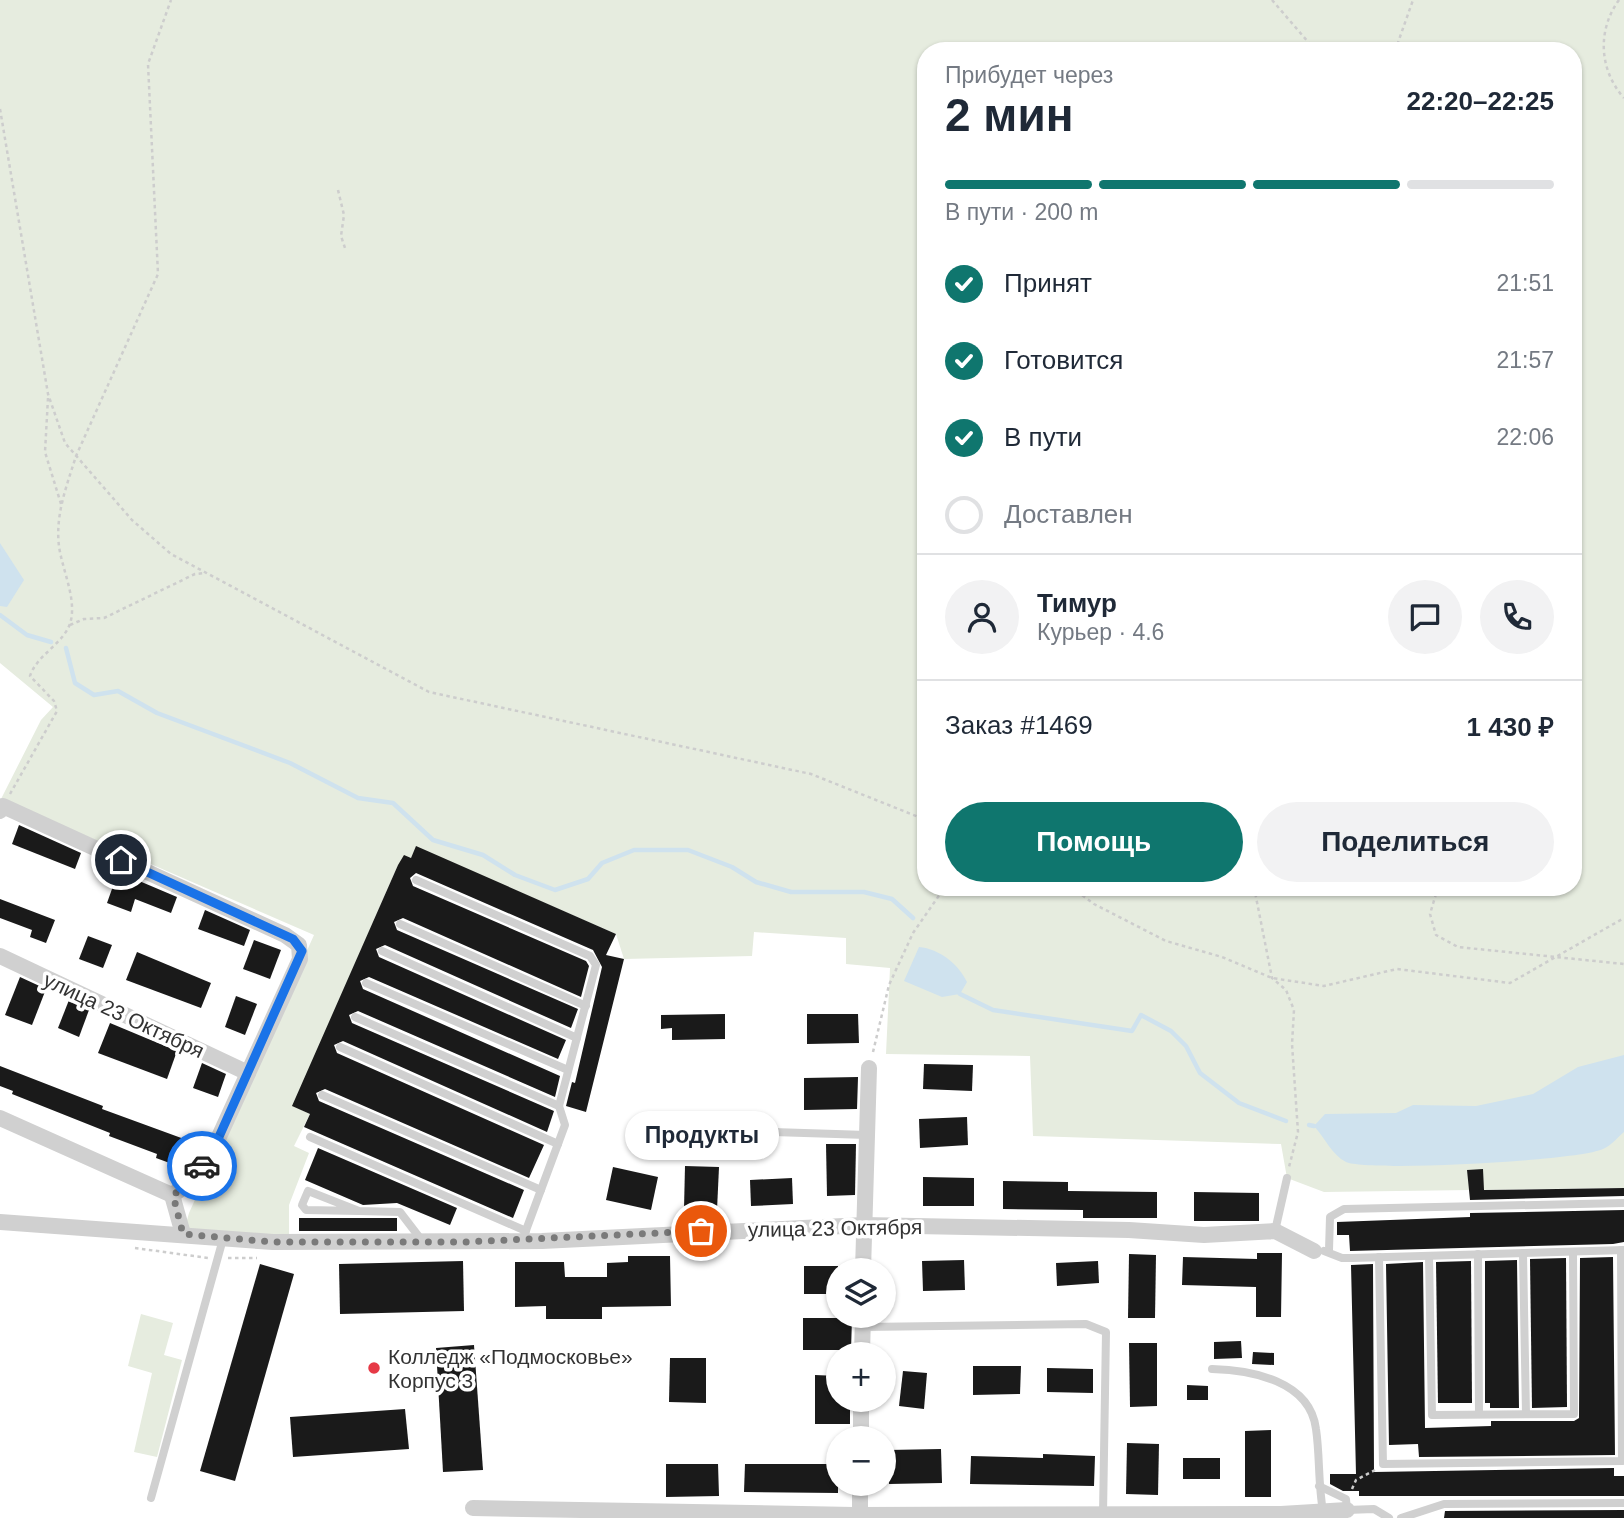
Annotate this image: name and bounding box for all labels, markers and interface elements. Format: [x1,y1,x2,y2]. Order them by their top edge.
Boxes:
text: Прибудет через [945,62,1113,88]
text: 22:20–22:25 [1407,86,1554,116]
text: 2 мин [945,89,1073,141]
text: В пути · 200 m [945,199,1098,225]
icon: check [945,265,983,303]
text: Принят [1004,268,1092,298]
text: 21:51 [1496,270,1554,296]
icon: check [945,342,983,380]
text: Готовится [1004,345,1123,375]
text: 21:57 [1496,347,1554,373]
icon: check [945,419,983,457]
text: В пути [1004,422,1082,452]
text: 22:06 [1496,424,1554,450]
text: Доставлен [1004,499,1133,529]
button: person [945,580,1019,654]
button: chat [1388,580,1462,654]
button: phone [1480,580,1554,654]
text: Тимур [1037,588,1117,618]
text: Курьер · 4.6 [1037,619,1164,645]
text: Заказ #1469 [945,710,1093,740]
text: 1 430 ₽ [1467,712,1554,742]
button: Помощь [945,802,1243,882]
button: Поделиться [1257,802,1554,882]
pin [91,830,151,890]
icon: home [102,841,140,879]
street label: улица 23 Октября [40,968,208,1062]
callout: Продукты [624,1112,778,1161]
text: Продукты [645,1122,759,1148]
courier [167,1131,237,1201]
icon: car [183,1147,221,1185]
pin [671,1201,731,1261]
icon: bag [682,1212,720,1250]
street label: улица 23 Октября [748,1215,922,1241]
map controls [826,1258,896,1496]
button: layers [826,1258,896,1328]
button: + [826,1342,896,1412]
place label: Колледж «Подмосковье» Корпус 3 [388,1345,633,1392]
marker: Колледж «Подмосковье» Корпус 3 [366,1360,382,1376]
button: − [826,1426,896,1496]

